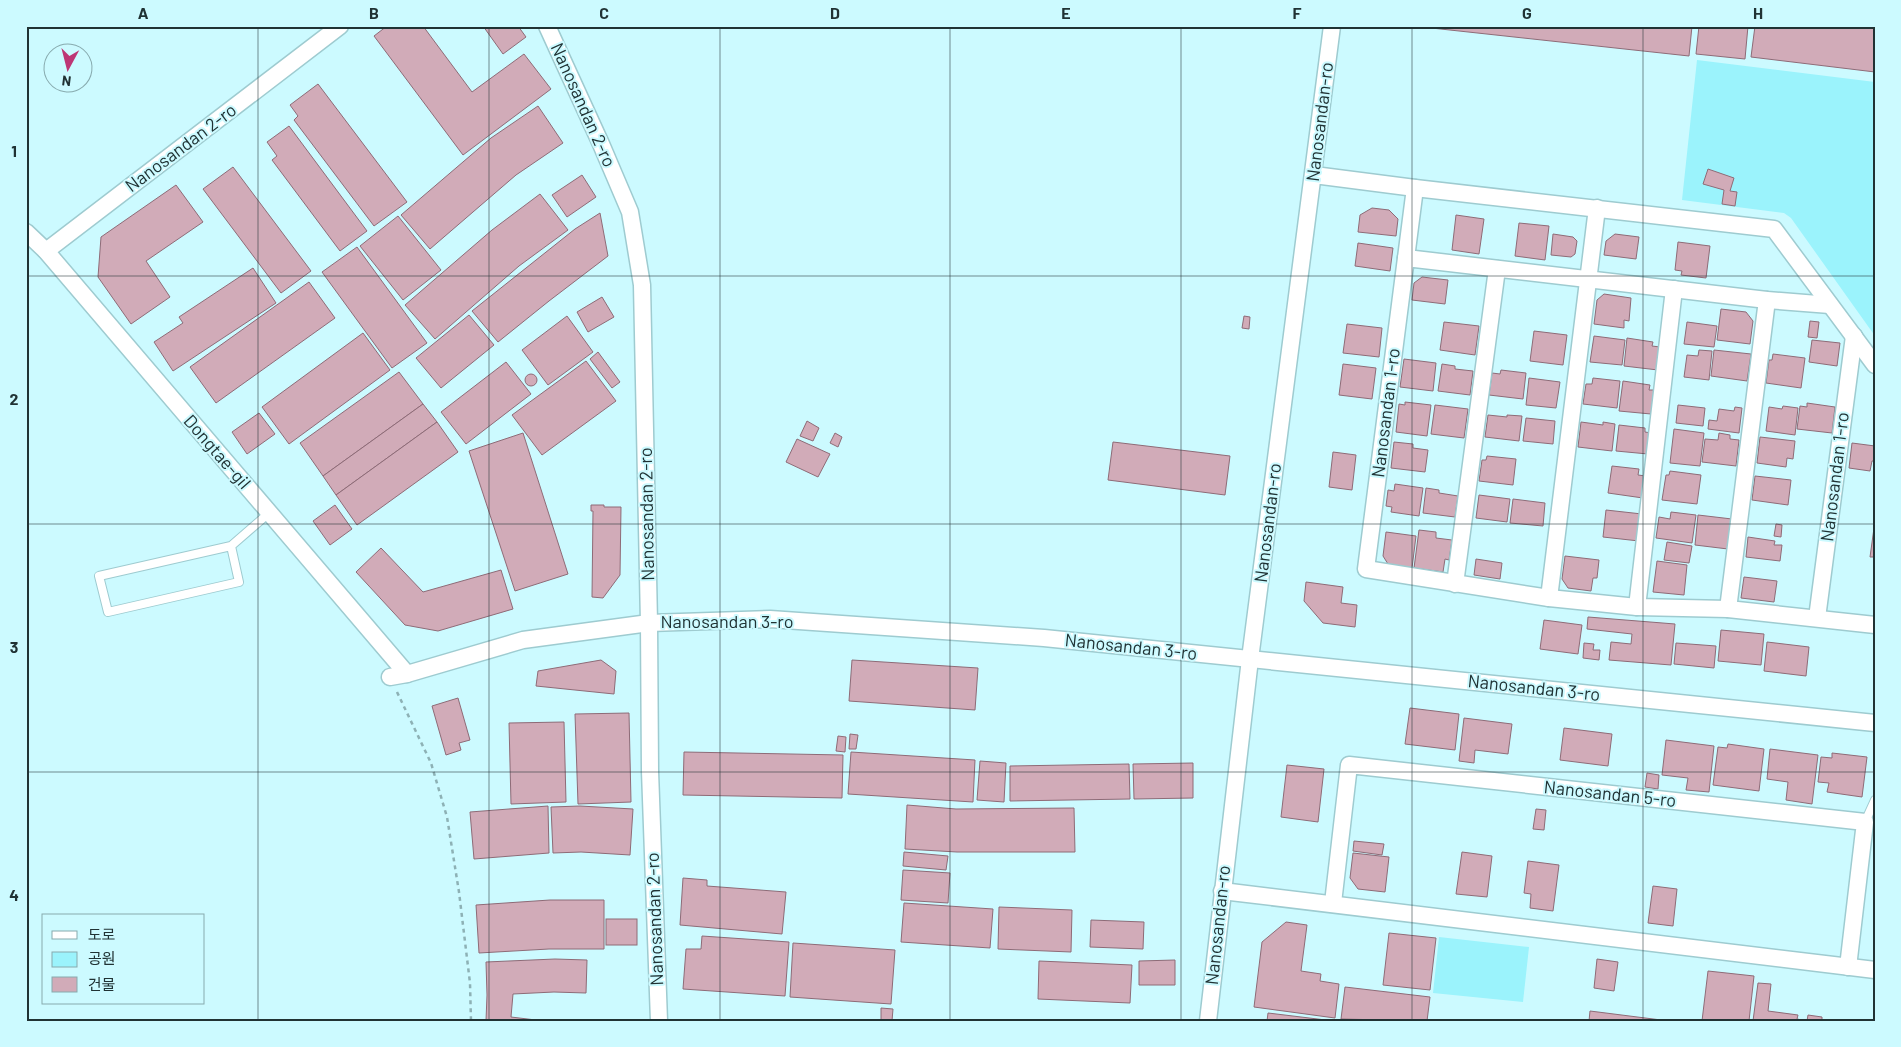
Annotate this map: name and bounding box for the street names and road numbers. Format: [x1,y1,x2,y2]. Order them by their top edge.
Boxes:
street label: Nanosandan 2-ro [547,39,621,170]
street label: Nanosandan-ro [1301,61,1337,183]
street label: Nanosandan 2-ro [120,98,240,196]
street label: Nanosandan 1-ro [1366,347,1404,479]
street label: Dongtae-gil [180,410,256,493]
street label: Nanosandan 1-ro [1815,411,1853,543]
street label: Nanosandan 2-ro [634,447,658,581]
street label: Nanosandan-ro [1249,462,1285,584]
street label: Nanosandan 3-ro [660,610,794,632]
street label: Nanosandan 3-ro [1064,628,1198,664]
street label: Nanosandan 3-ro [1467,669,1601,705]
street label: Nanosandan 5-ro [1543,775,1677,811]
street label: Nanosandan 2-ro [641,852,667,986]
street label: Nanosandan-ro [1200,864,1234,986]

